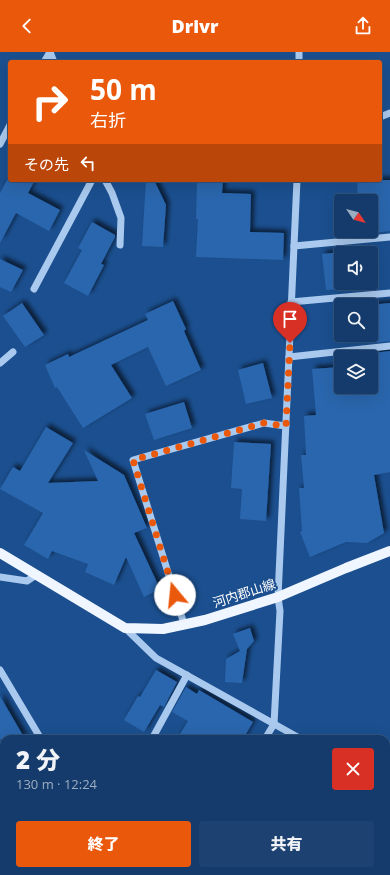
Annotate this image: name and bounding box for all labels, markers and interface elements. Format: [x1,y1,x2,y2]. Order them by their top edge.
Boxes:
text: Drivr [172,14,218,38]
icon: back [16,15,38,37]
icon: share [352,15,374,37]
text: 50 m [90,70,157,108]
icon: right [24,76,76,128]
text: 右折 [90,108,126,132]
icon: left [77,152,99,174]
text: その先 [24,154,69,174]
north arrow [334,194,378,238]
map controls [334,194,378,394]
button: sound [334,246,378,290]
button: search [334,298,378,342]
pin [273,302,307,343]
icon: arrive [279,308,301,330]
button: layers [334,350,378,394]
position arrow [154,574,196,616]
street label: 河内郡山線 [210,574,278,612]
text: 2 分 [16,743,60,776]
button: close [332,748,374,790]
text: 130 m · 12:24 [16,775,97,793]
button: 終了 [16,821,191,867]
button: 共有 [199,821,374,867]

